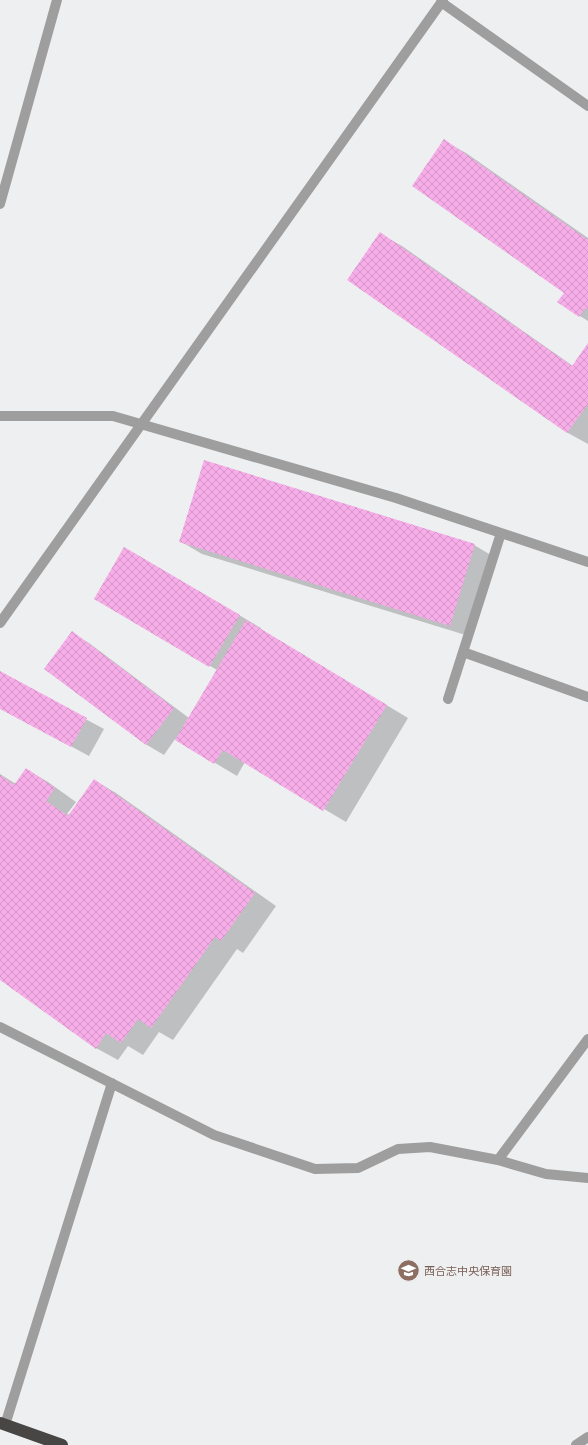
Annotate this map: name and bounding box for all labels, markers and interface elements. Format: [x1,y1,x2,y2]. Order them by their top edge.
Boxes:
school or university icon: 西合志中央保育園 [395,1257,421,1283]
place label: 西合志中央保育園 [424,1262,512,1278]

